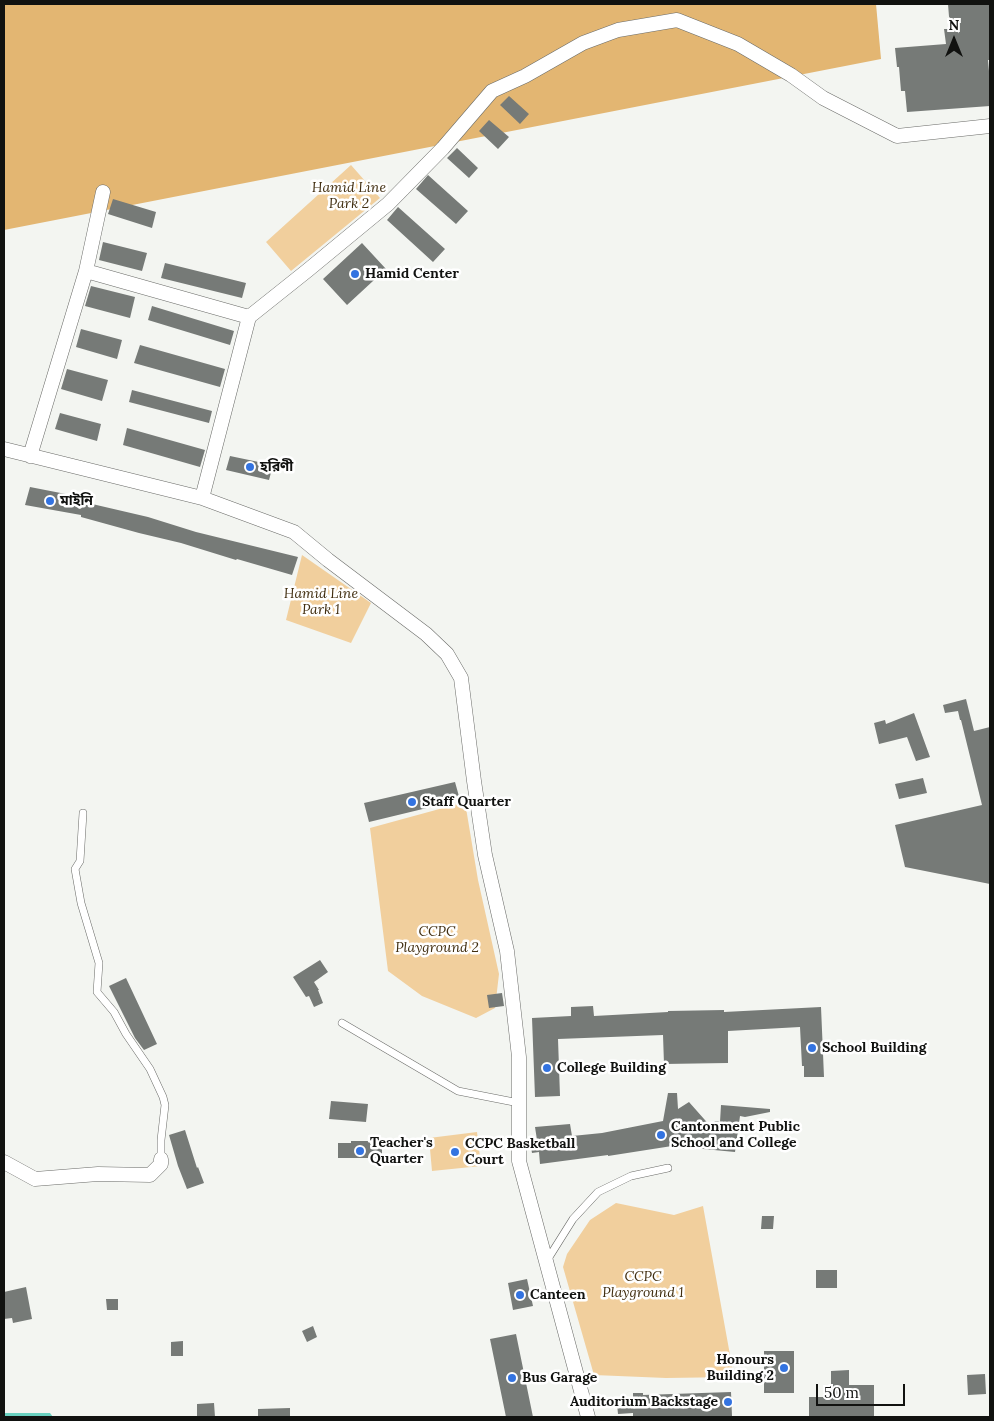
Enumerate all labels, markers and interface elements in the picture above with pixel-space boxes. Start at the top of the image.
north arrow [929,15,979,65]
text: N [949,16,959,34]
park label: Hamid Line Park 2 [312,180,386,212]
place label: Hamid Center [365,266,459,282]
marker: Hamid Center [349,268,361,280]
place label: হরিণী [260,459,293,475]
marker: হরিণী [244,461,256,473]
place label: মাইনি [60,493,93,509]
marker: মাইনি [44,495,56,507]
park label: Hamid Line Park 1 [284,586,358,618]
place label: Staff Quarter [422,794,511,810]
marker: Staff Quarter [406,796,418,808]
park label: CCPC Playground 2 [395,924,479,956]
place label: School Building [822,1040,927,1056]
marker: School Building [806,1042,818,1054]
place label: College Building [557,1060,666,1076]
marker: College Building [541,1062,553,1074]
place label: Cantonment Public School and College [671,1119,800,1152]
marker: Cantonment Public School and College [655,1129,667,1141]
place label: Teacher's Quarter [370,1135,433,1168]
place label: CCPC Basketball Court [465,1136,575,1168]
marker: Teacher's Quarter [354,1145,366,1157]
marker: CCPC Basketball Court [449,1146,461,1158]
park label: CCPC Playground 1 [602,1269,684,1302]
place label: Canteen [530,1287,586,1303]
marker: Canteen [514,1289,526,1301]
place label: Honours Building 2 [706,1352,774,1384]
marker: Honours Building 2 [778,1362,790,1374]
place label: Bus Garage [522,1370,597,1386]
marker: Bus Garage [506,1372,518,1384]
scale bar [819,1374,908,1406]
text: 50 m [824,1383,859,1402]
place label: Auditorium Backstage [570,1394,718,1410]
marker: Auditorium Backstage [722,1396,734,1408]

